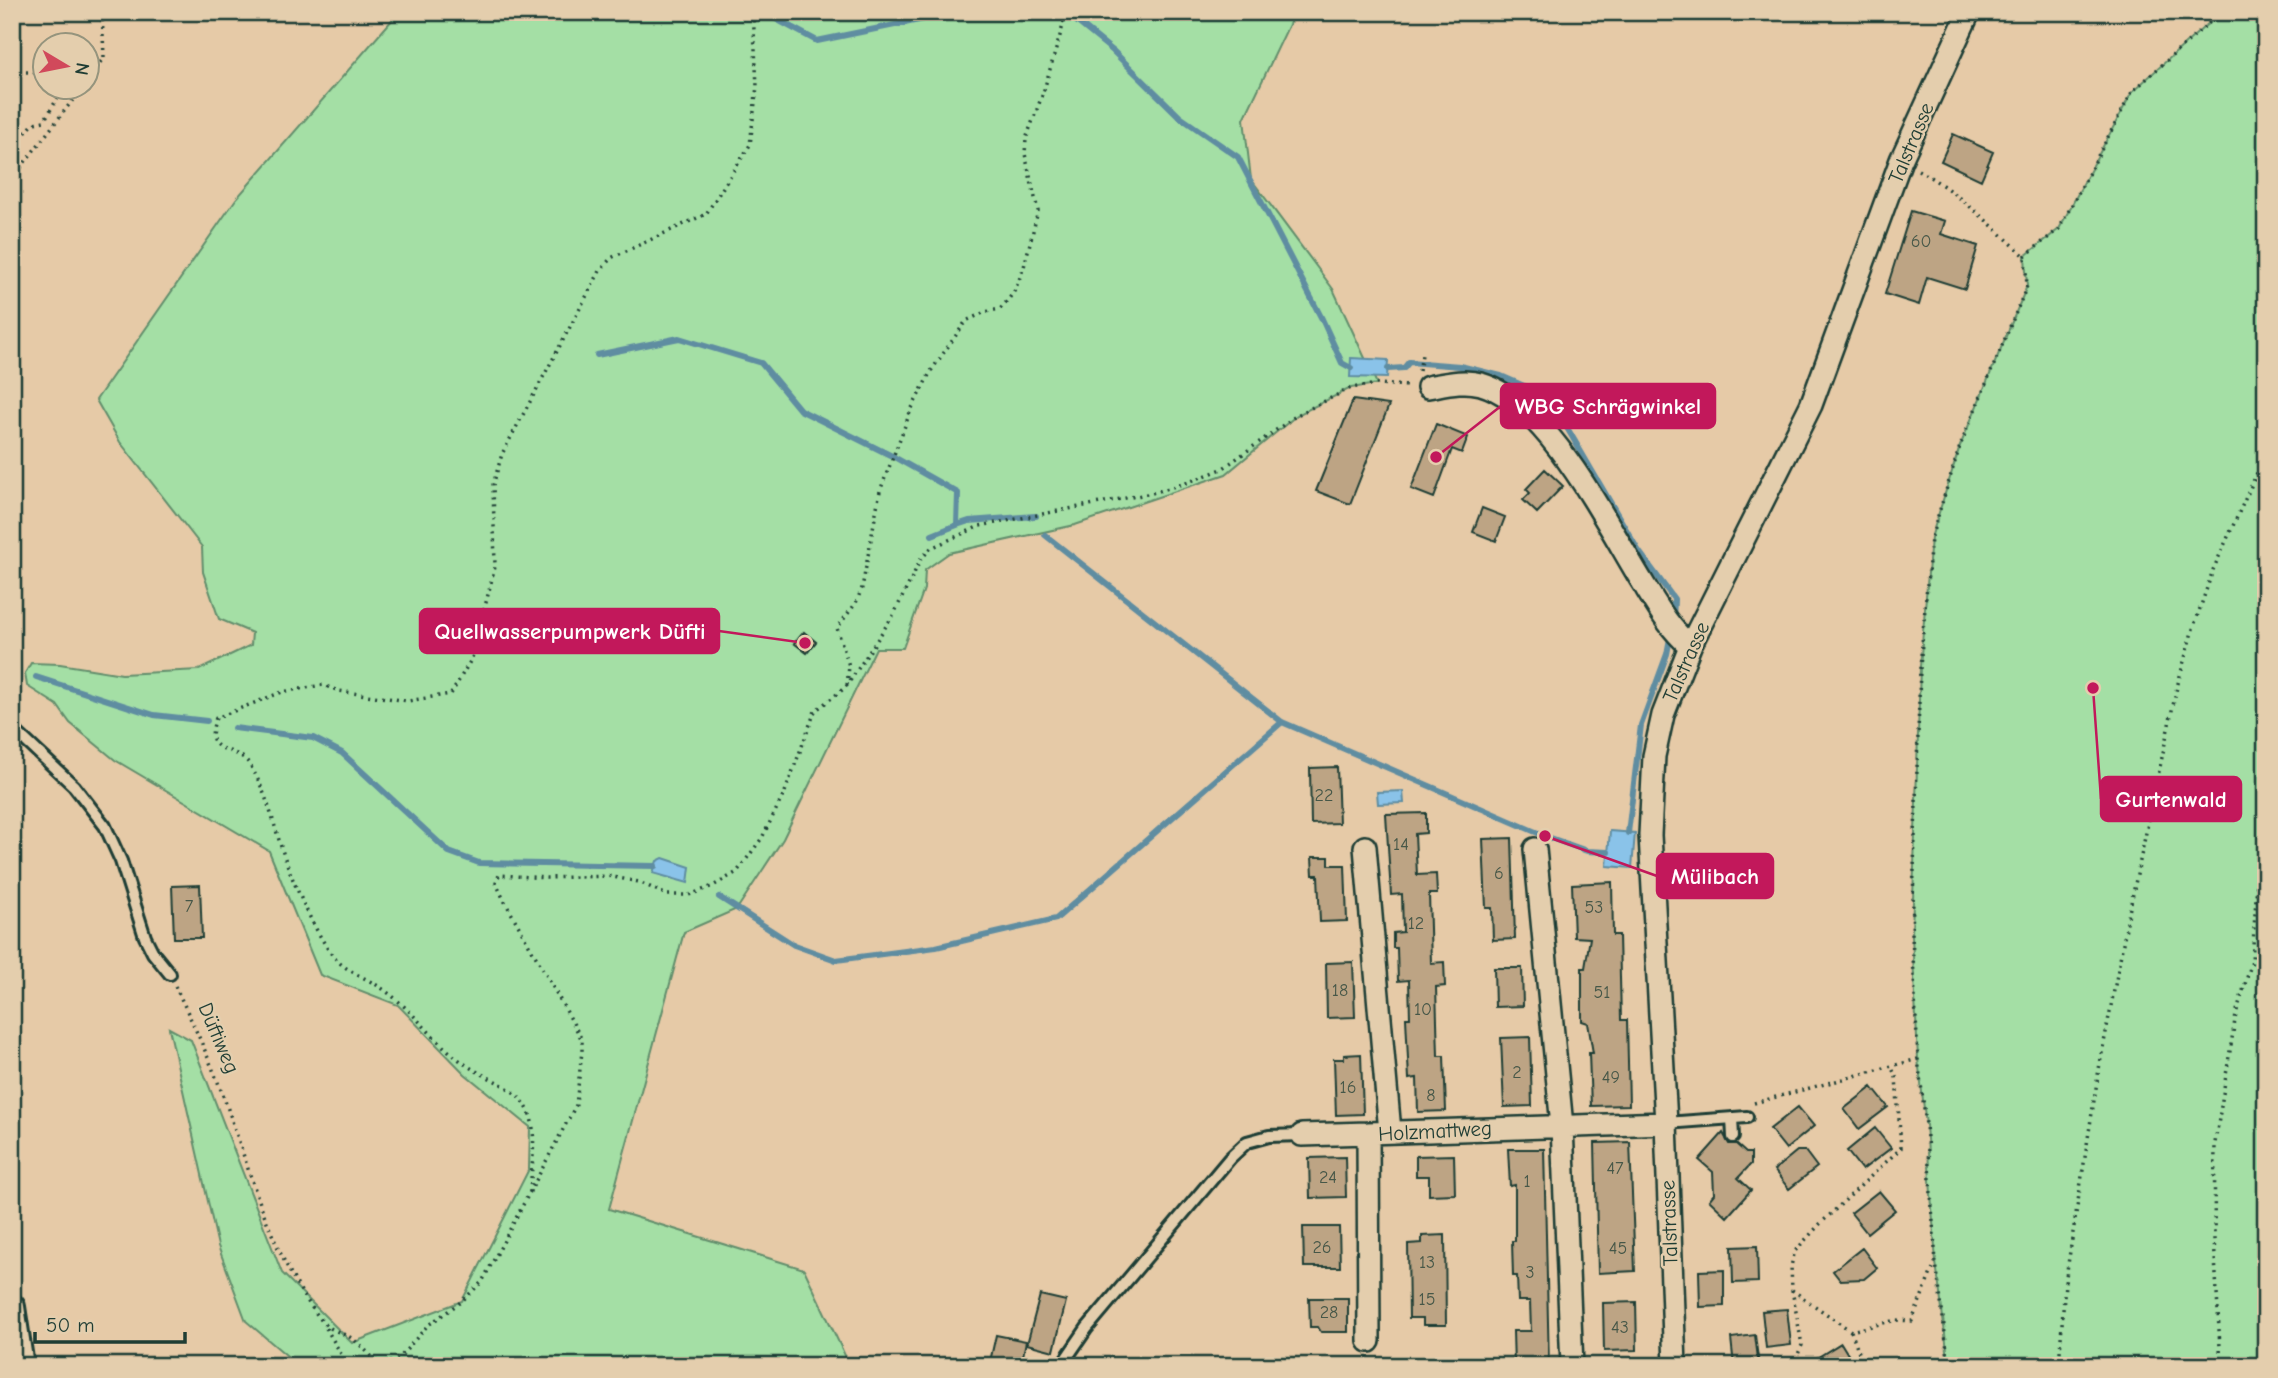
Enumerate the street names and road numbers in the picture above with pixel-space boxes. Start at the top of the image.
street label: Talstrasse [1883,99,1939,187]
street label: Talstrasse [1658,618,1714,706]
street label: Düftiweg [193,999,245,1077]
street label: Holzmattweg [1377,1116,1493,1146]
street label: Talstrasse [1656,1180,1682,1266]

